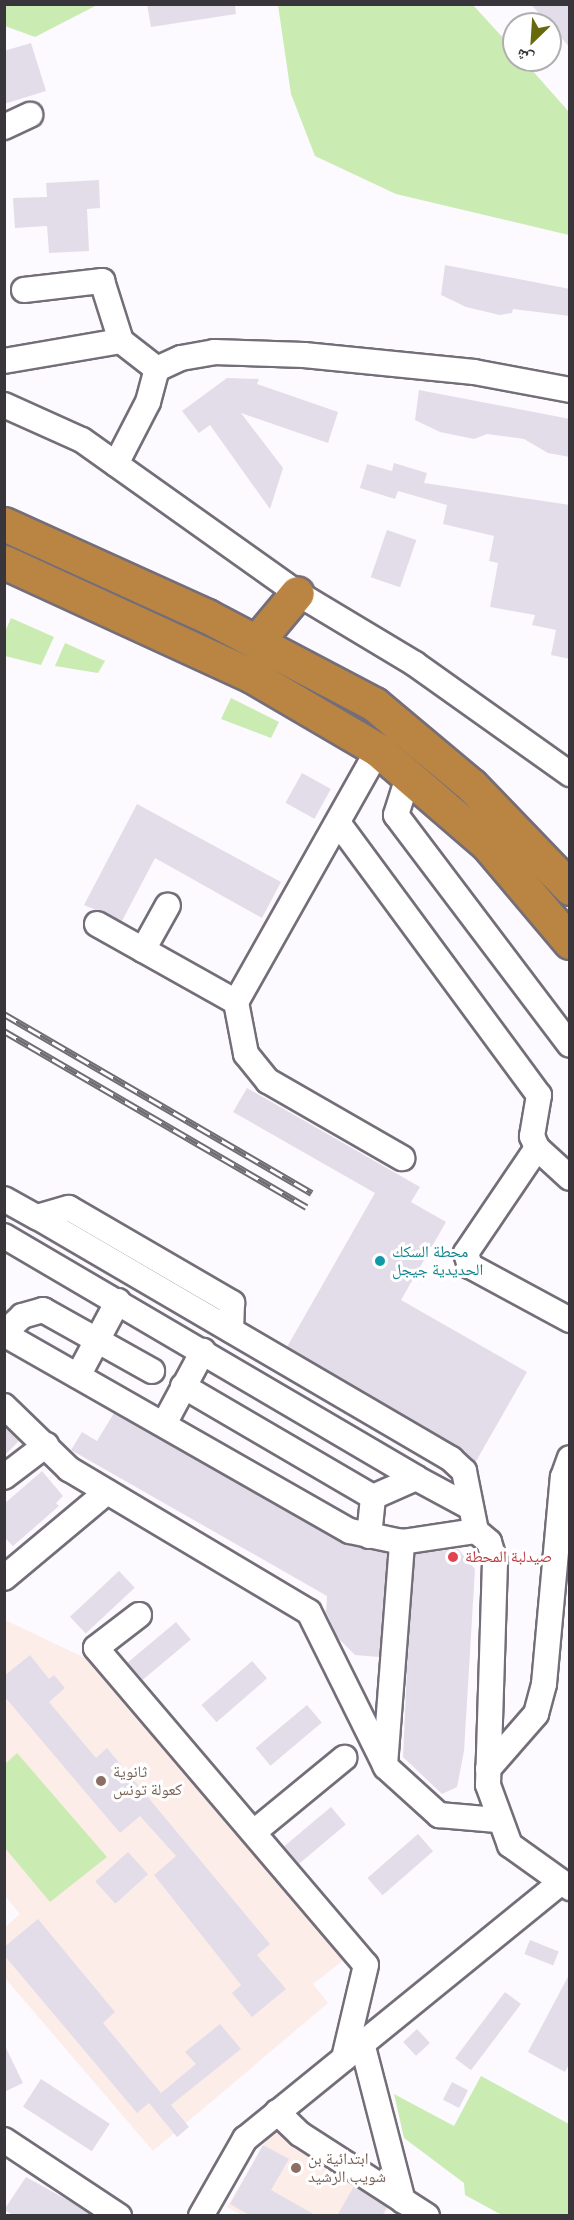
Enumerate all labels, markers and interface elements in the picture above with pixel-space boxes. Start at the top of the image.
north arrow [502,12,562,72]
text: ش [514,46,536,68]
place label: محطة السكك الحديدية جيجل [392,1242,483,1280]
marker: محطة السكك الحديدية جيجل [373,1254,387,1268]
place label: صيدلبة المحطة [465,1547,552,1567]
marker: صيدلبة المحطة [446,1550,460,1564]
place label: ثانوية كعولة تونس [113,1762,182,1800]
marker: ثانوية كعولة تونس [94,1774,108,1788]
place label: ابتدائية بن شويب الرشيد [308,2149,386,2187]
marker: ابتدائية بن شويب الرشيد [289,2161,303,2175]

